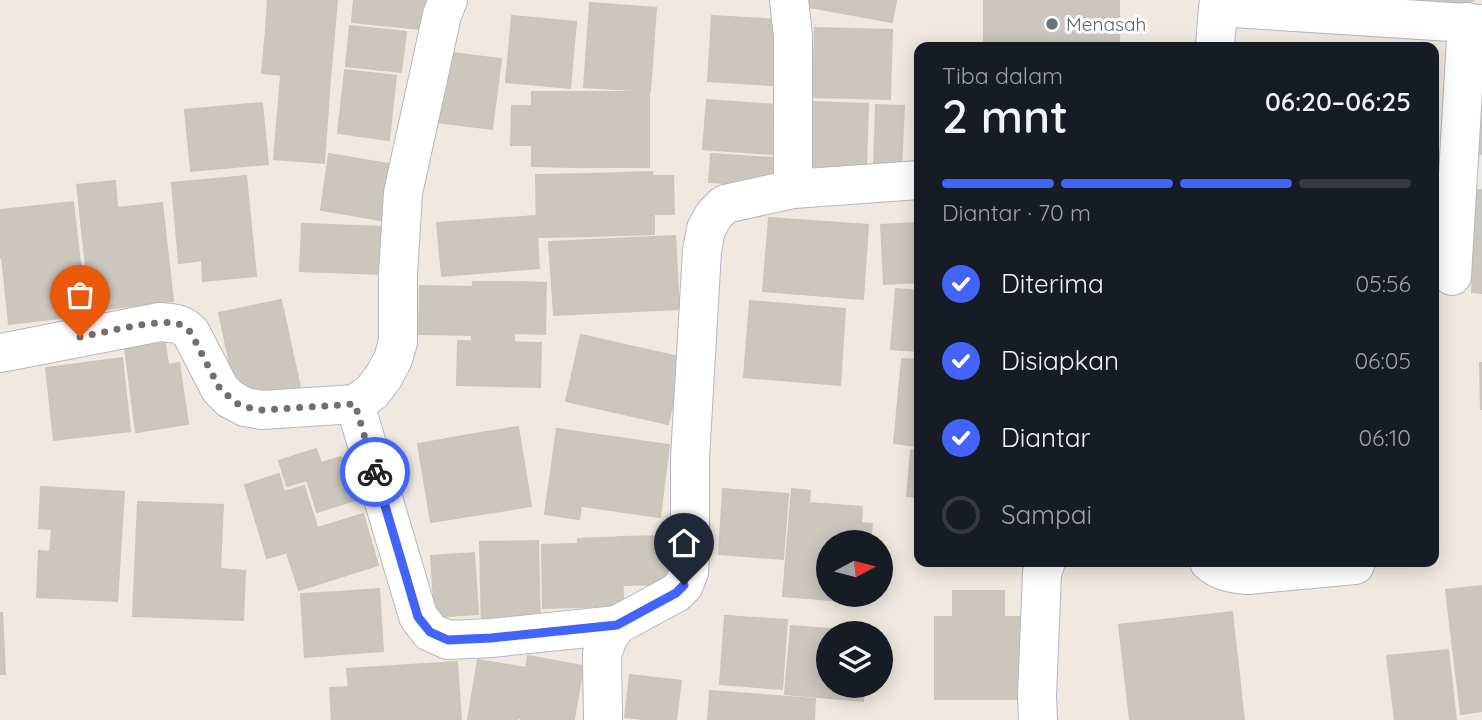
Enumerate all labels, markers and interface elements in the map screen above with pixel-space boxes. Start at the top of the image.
place label: Menasah [1066,12,1146,36]
marker: Menasah [1044,16,1060,32]
text: Tiba dalam [942,61,1063,90]
text: 06:20–06:25 [1265,85,1411,118]
text: 2 mnt [942,87,1068,145]
text: Diantar · 70 m [942,198,1091,227]
pin [50,265,110,337]
icon: check [942,265,980,303]
text: Diterima [1001,267,1104,300]
text: 05:56 [1356,269,1411,298]
icon: bag [61,276,99,314]
icon: check [942,342,980,380]
text: Disiapkan [1001,344,1119,377]
text: 06:05 [1354,346,1411,375]
icon: check [942,419,980,457]
text: Diantar [1001,421,1091,454]
text: 06:10 [1358,423,1411,452]
courier [340,437,410,507]
icon: bike [356,453,394,491]
text: Sampai [1001,498,1092,531]
pin [654,513,714,585]
icon: home [665,524,703,562]
north arrow [816,530,892,607]
map controls [816,530,893,698]
button: layers [816,621,893,698]

